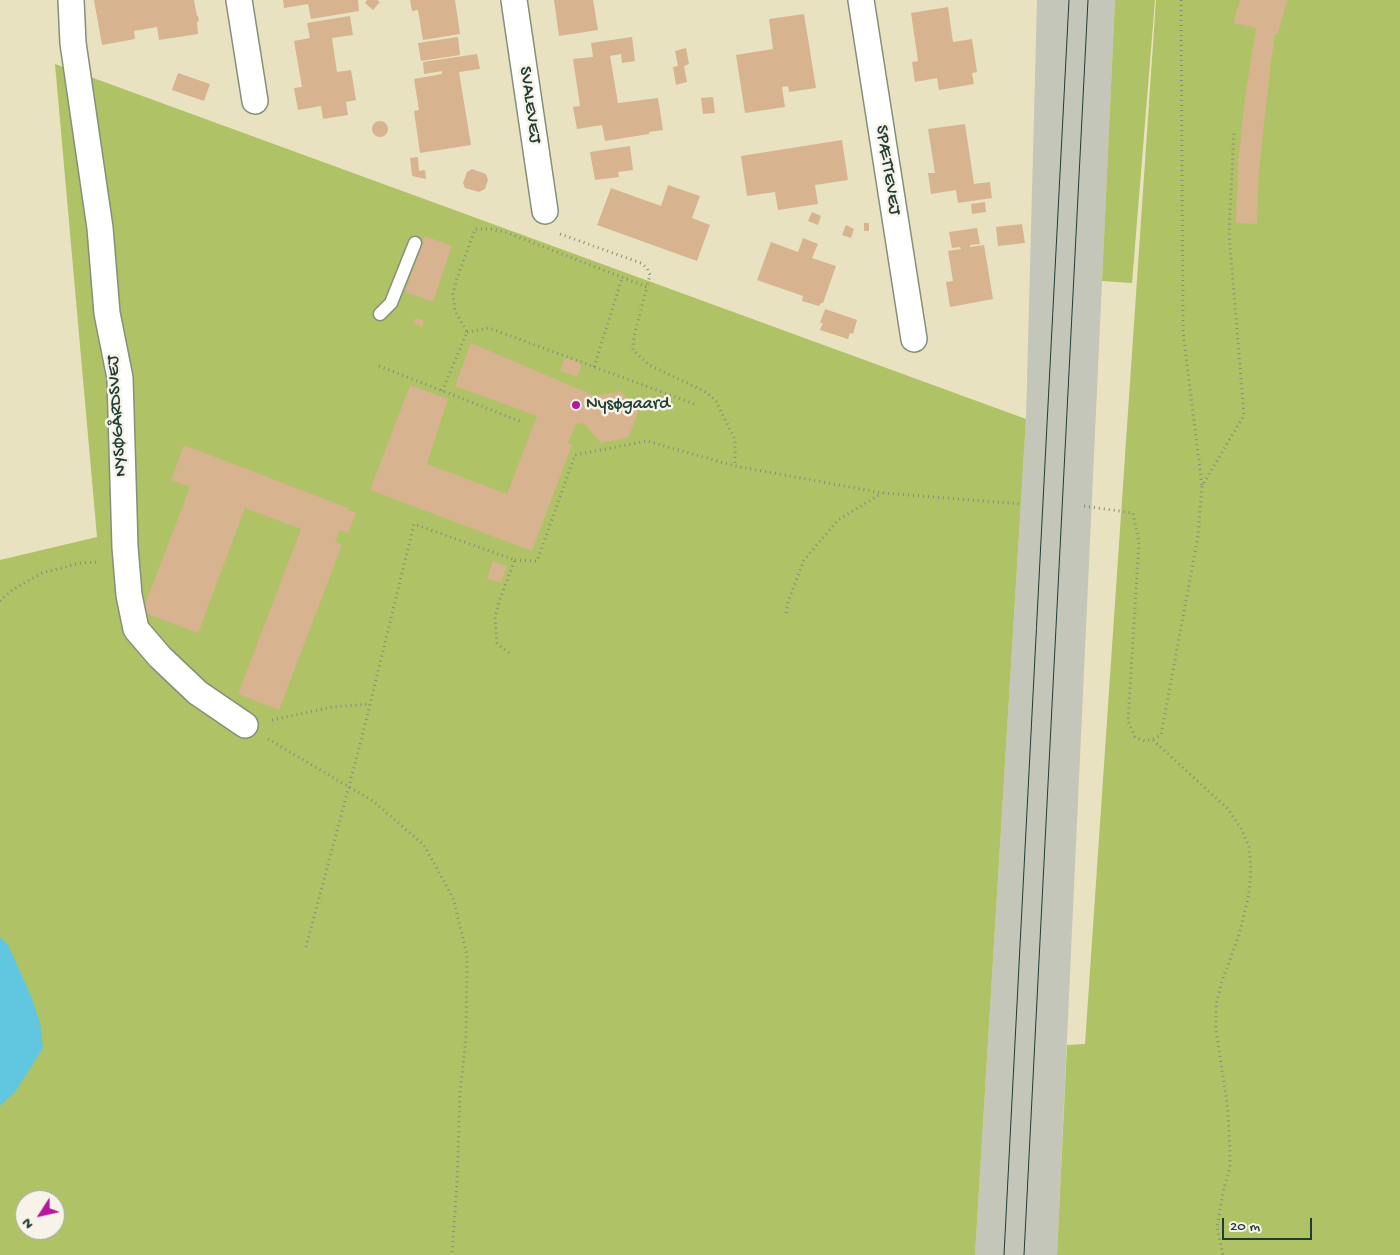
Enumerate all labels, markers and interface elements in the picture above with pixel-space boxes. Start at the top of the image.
street label: SVALEVEJ [513,65,545,145]
street label: SPÆTTEVEJ [869,124,905,216]
street label: NYSØGÅRDSVEJ [103,355,133,477]
place label: Nysøgaard [586,394,670,416]
marker: Nysøgaard [570,399,582,411]
north arrow [15,1190,65,1240]
scale bar [1225,1208,1315,1240]
text: N [19,1215,38,1232]
text: 20 m [1230,1218,1260,1236]

